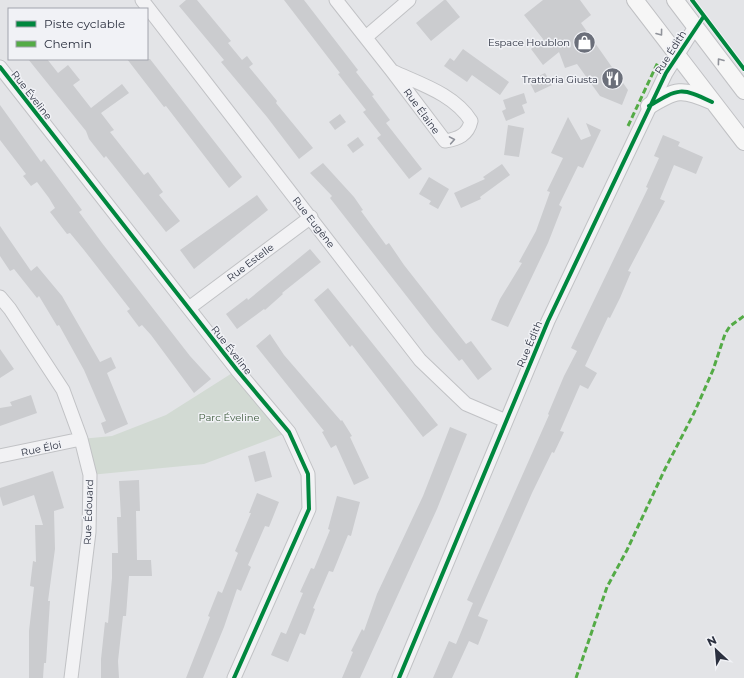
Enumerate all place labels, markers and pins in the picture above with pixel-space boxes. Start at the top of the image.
shop icon: Espace Houblon [572,29,598,55]
place label: Espace Houblon [488,36,570,49]
restaurant icon: Trattoria Giusta [600,66,626,92]
place label: Trattoria Giusta [522,73,598,86]

